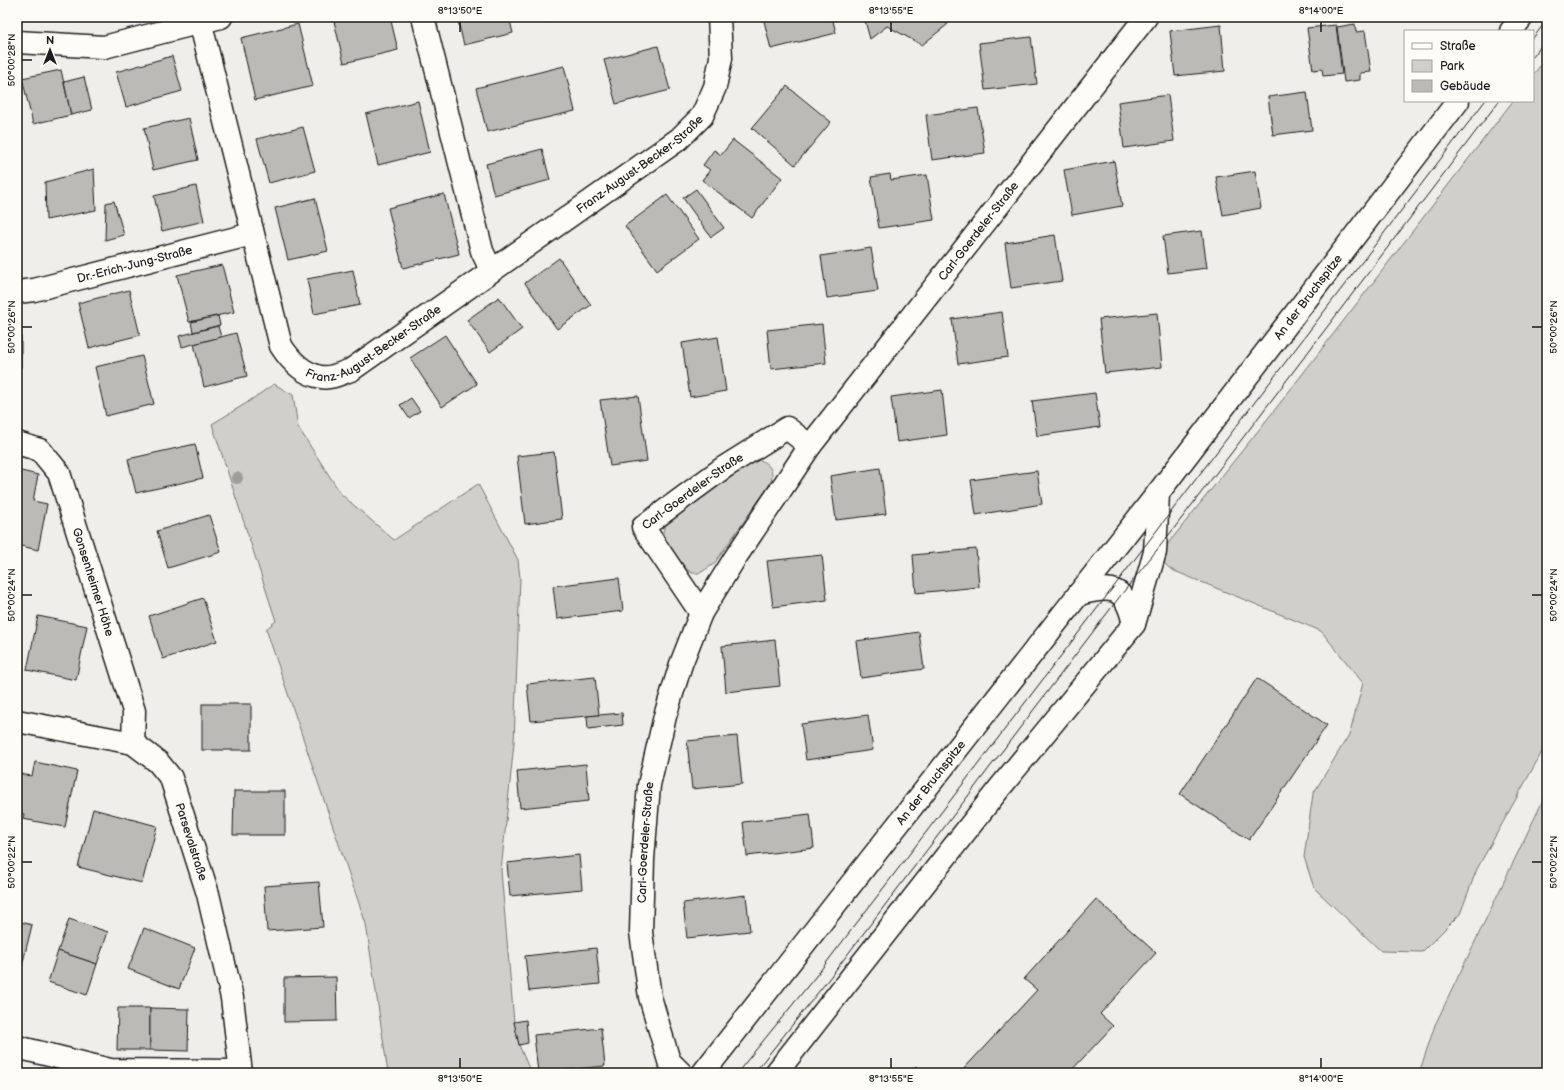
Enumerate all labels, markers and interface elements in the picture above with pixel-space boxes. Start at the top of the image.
text: 8°13'50"E [438,5,483,17]
text: 8°13'55"E [869,5,914,17]
text: 8°14'00"E [1299,5,1344,17]
north arrow [30,30,70,70]
legend [1404,30,1534,102]
text: 50°00'28"N [6,33,18,87]
text: N [46,34,54,47]
text: Straße [1440,39,1476,54]
text: Park [1440,59,1464,74]
text: Gebäude [1440,79,1490,94]
street label: Franz-August-Becker-Straße [574,112,707,217]
street label: Carl-Goerdeler-Straße [935,179,1022,284]
street label: Dr.-Erich-Jung-Straße [76,243,194,287]
street label: An der Bruchspitze [1271,252,1346,343]
text: 50°00'26"N [6,300,18,354]
text: 50°00'26"N [1548,300,1560,354]
street label: Franz-August-Becker-Straße [303,302,444,386]
street label: Carl-Goerdeler-Straße [639,450,746,533]
street label: Gonsenheimer Höhe [69,526,117,638]
text: 50°00'24"N [6,568,18,622]
text: 50°00'24"N [1548,568,1560,622]
street label: An der Bruchspitze [893,738,969,828]
street label: Carl-Goerdeler-Straße [635,781,657,903]
street label: Parsevalstraße [171,801,210,883]
text: 50°00'22"N [6,835,18,889]
text: 50°00'22"N [1548,835,1560,889]
text: 8°13'50"E [438,1073,483,1085]
text: 8°13'55"E [869,1073,914,1085]
text: 8°14'00"E [1299,1073,1344,1085]

